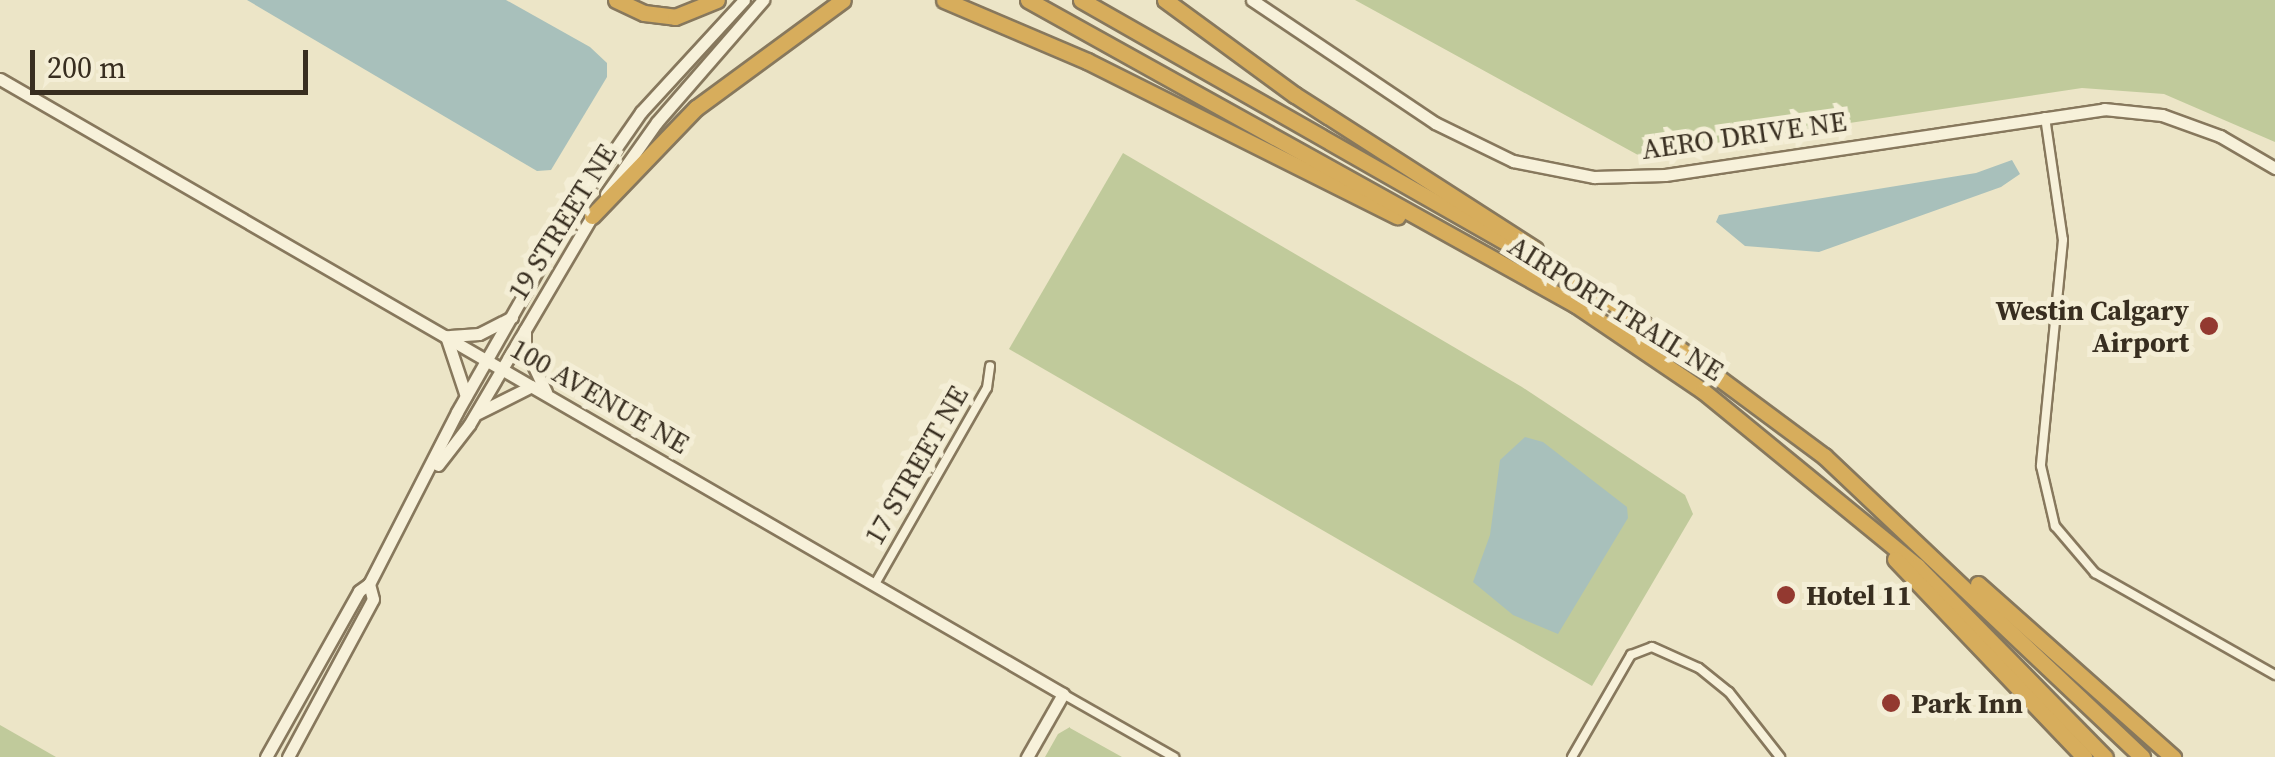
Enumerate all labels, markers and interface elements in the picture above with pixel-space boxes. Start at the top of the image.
scale bar [35,30,312,92]
text: 200 m [47,47,126,88]
street label: AERO DRIVE NE [1640,104,1848,166]
street label: 19 STREET NE [501,138,623,306]
street label: AIRPORT TRAIL NE [1502,228,1730,388]
place label: Westin Calgary Airport [1995,293,2189,359]
marker: Westin Calgary Airport [2198,315,2220,337]
street label: 100 AVENUE NE [505,331,695,461]
street label: 17 STREET NE [857,379,975,551]
place label: Hotel 11 [1806,578,1912,612]
marker: Hotel 11 [1775,584,1797,606]
place label: Park Inn [1911,686,2023,720]
marker: Park Inn [1880,692,1902,714]

